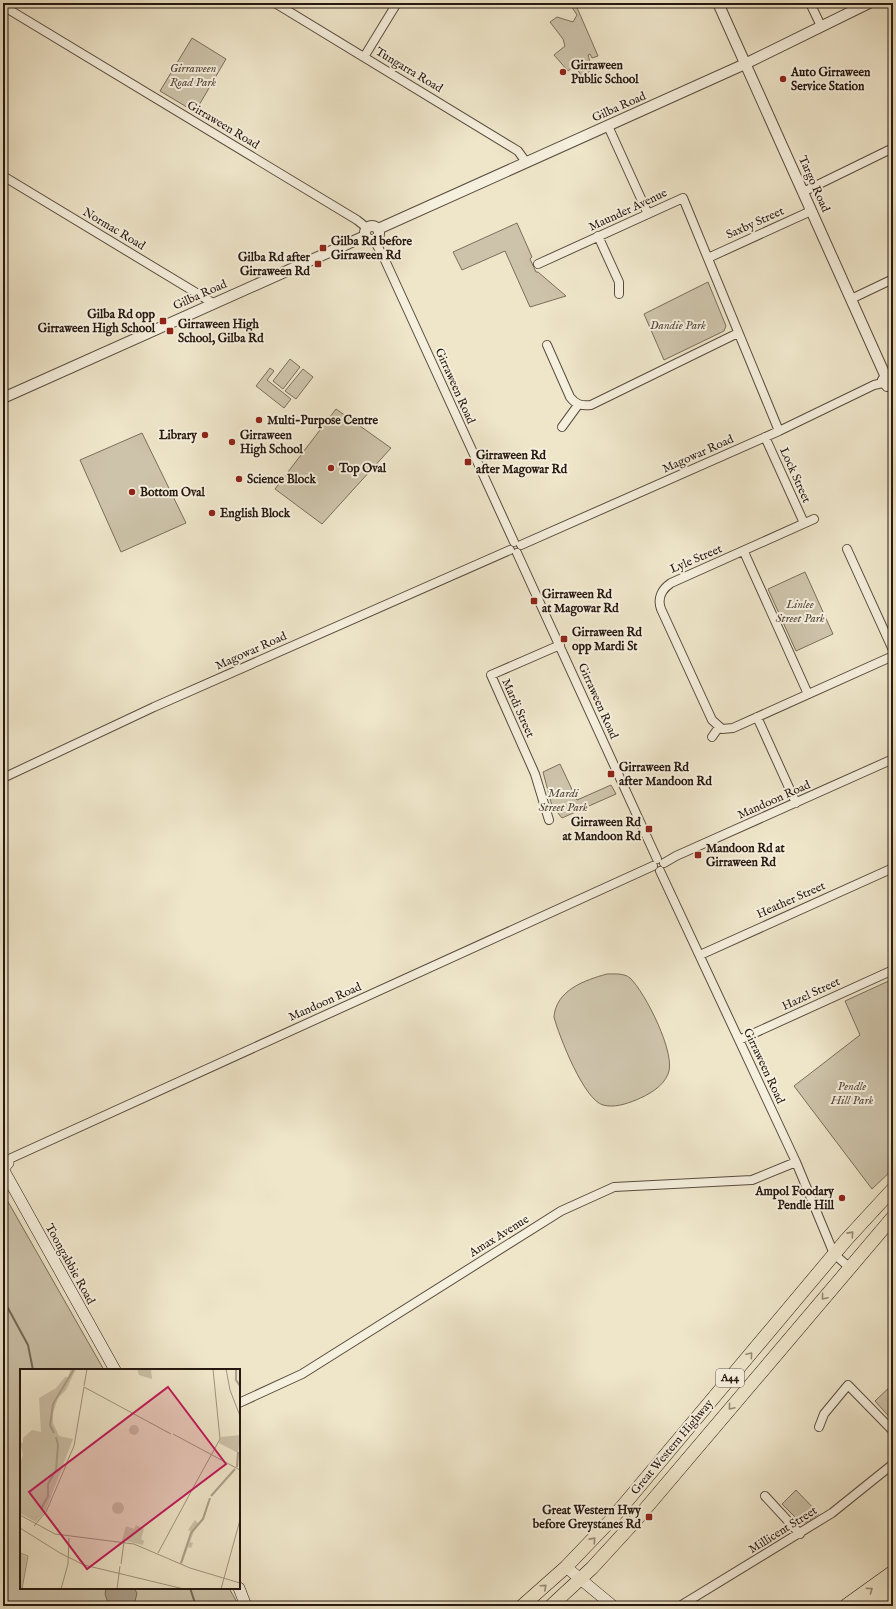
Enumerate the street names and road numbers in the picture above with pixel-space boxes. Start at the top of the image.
street label: Tungarra Road [373,44,446,96]
street label: Gilba Road [590,88,649,126]
street label: Girraween Road [184,98,262,153]
street label: Targo Road [795,153,833,215]
street label: Maunder Avenue [586,185,670,235]
street label: Normac Road [80,204,148,254]
street label: Saxby Street [724,204,786,242]
street label: Gilba Road [171,276,230,314]
street label: Girraween Road [432,346,479,427]
street label: Magowar Road [660,431,737,476]
street label: Lock Street [776,445,814,505]
street label: Lyle Street [668,541,724,577]
street label: Magowar Road [213,628,290,673]
street label: Girraween Road [575,661,622,742]
street label: Mardi Street [498,676,538,740]
street label: Mandoon Road [735,777,813,823]
street label: Heather Street [754,878,828,922]
street label: Hazel Street [780,974,842,1014]
street label: Mandoon Road [286,979,364,1025]
street label: Girraween Road [740,1026,788,1107]
street label: Amax Avenue [465,1211,532,1261]
street label: Toongabbie Road [42,1221,99,1307]
road number: A44 [716,1369,744,1387]
street label: Great Western Highway [628,1396,716,1498]
street label: Millicent Street [746,1503,820,1557]

